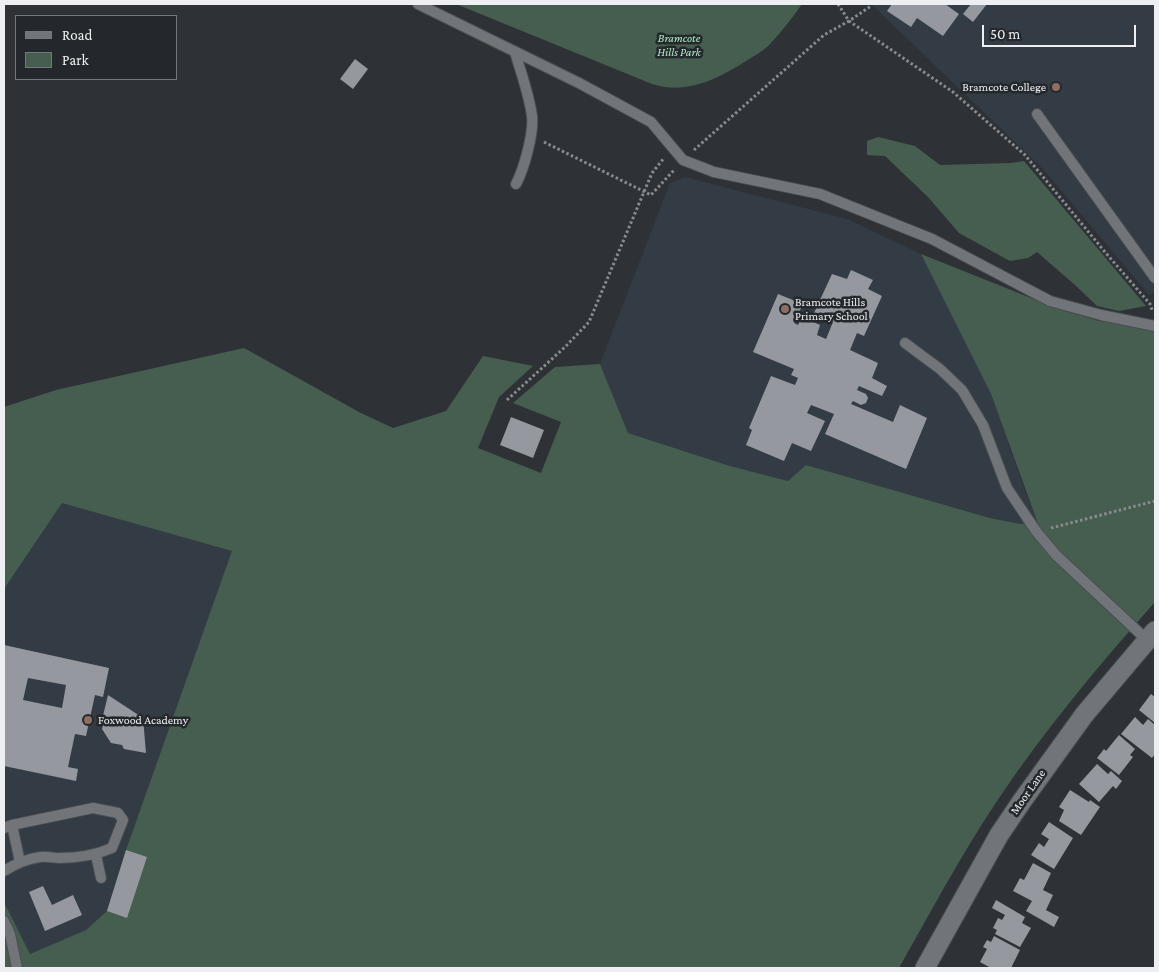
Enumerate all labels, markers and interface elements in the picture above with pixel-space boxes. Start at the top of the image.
legend [15,15,178,80]
scale bar [984,15,1138,47]
text: 50 m [990,26,1020,42]
text: Road [62,27,92,43]
park label: Bramcote Hills Park [657,31,701,59]
text: Park [62,52,89,68]
place label: Bramcote College [962,80,1046,94]
marker: Bramcote College [1050,81,1062,93]
place label: Bramcote Hills Primary School [795,295,868,323]
marker: Bramcote Hills Primary School [779,303,791,315]
place label: Foxwood Academy [98,713,188,727]
marker: Foxwood Academy [82,714,94,726]
street label: Moor Lane [1007,767,1049,817]

